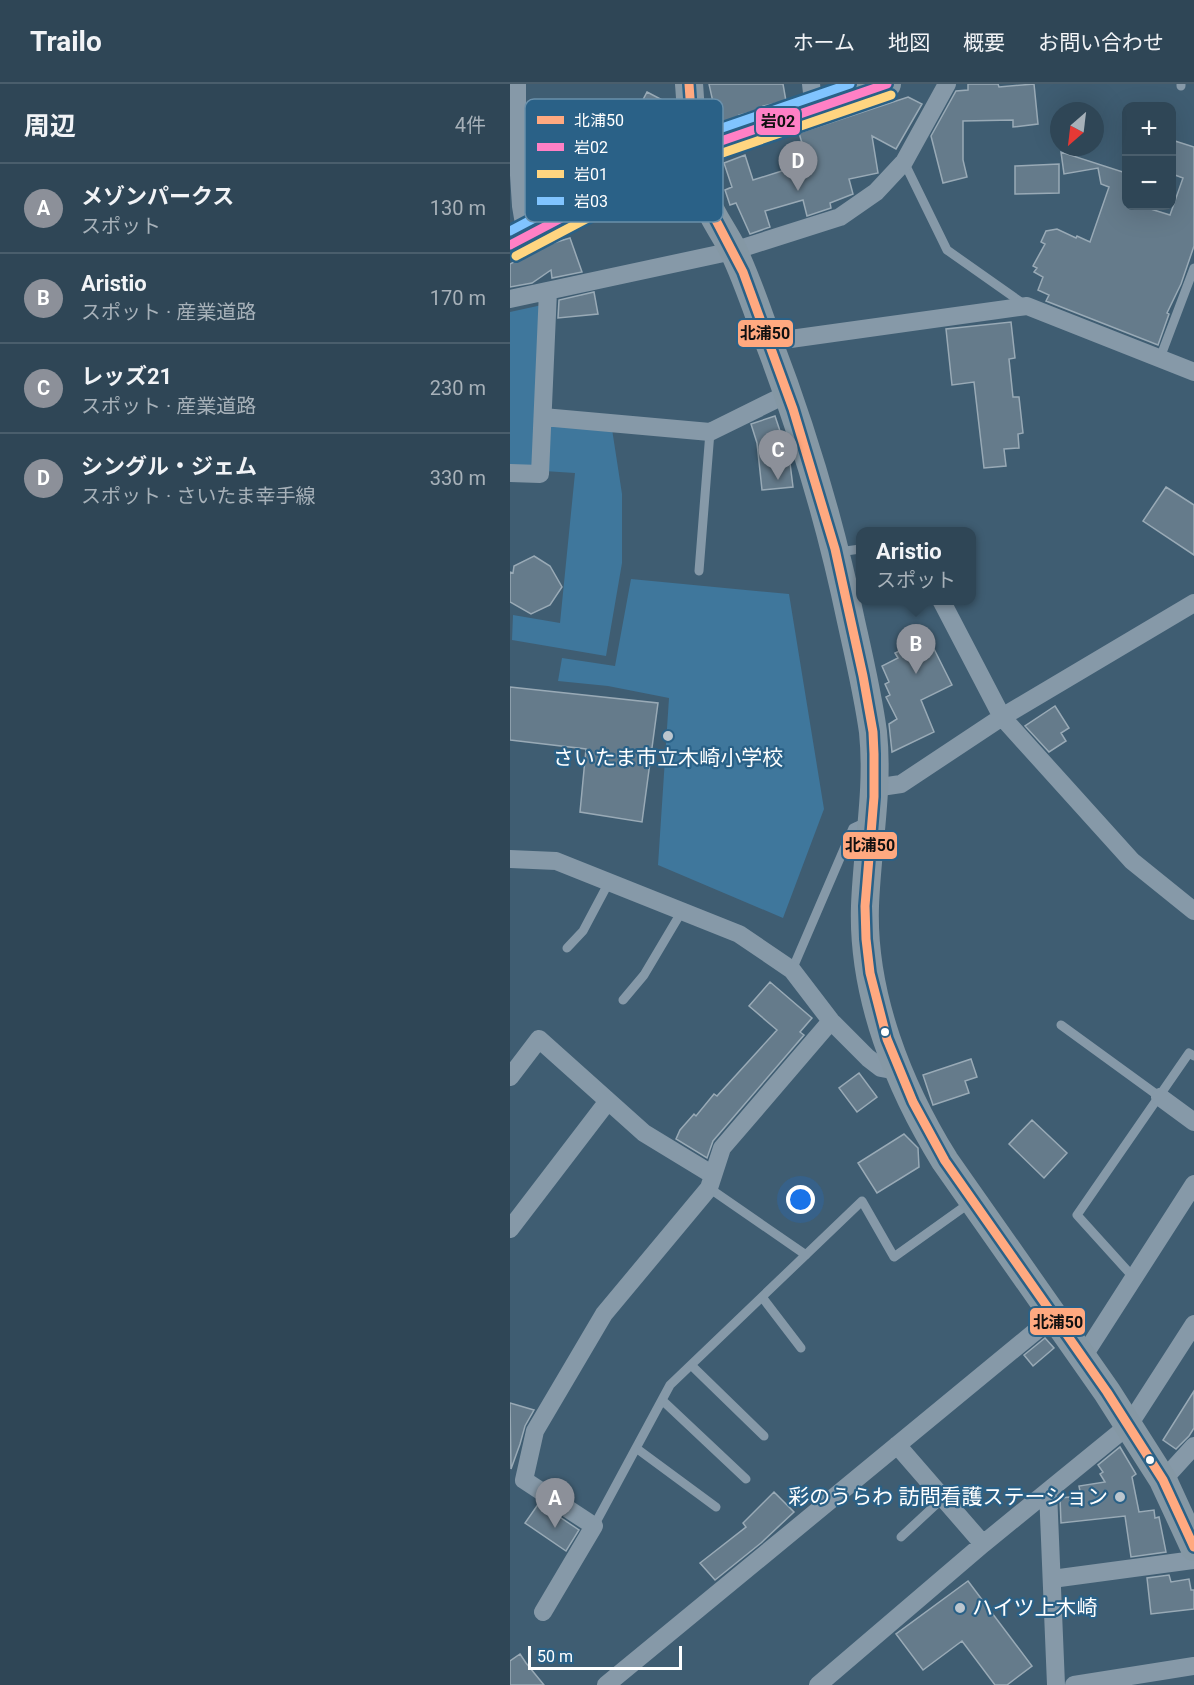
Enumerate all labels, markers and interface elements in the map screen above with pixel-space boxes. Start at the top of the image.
text: Trailo [30,25,102,58]
text: ホーム [793,31,855,55]
text: 地図 [888,31,930,55]
text: 概要 [963,31,1005,55]
text: お問い合わせ [1038,31,1164,55]
legend [525,99,723,222]
north arrow [1050,102,1104,156]
map controls [1122,102,1176,210]
button: + [1122,102,1176,156]
line badge: 岩02 [755,107,801,136]
text: 周辺 [24,111,76,141]
text: 北浦50 [574,111,624,130]
text: 岩02 [761,112,795,131]
text: 4件 [455,113,486,137]
text: 岩02 [574,138,608,157]
pin: D [778,141,818,191]
button: − [1122,156,1176,210]
text: 岩01 [574,165,608,184]
text: メゾンパークス [81,184,234,209]
text: 岩03 [574,192,608,211]
text: A [37,196,50,220]
text: 130 m [430,196,486,220]
text: スポット [81,214,161,238]
text: Aristio [81,271,147,296]
text: B [37,286,50,310]
text: 170 m [430,286,486,310]
text: スポット · 産業道路 [81,300,256,324]
line badge: 北浦50 [737,319,794,348]
text: 北浦50 [740,324,790,343]
text: レッズ21 [81,364,172,389]
text: C [37,376,50,400]
text: 230 m [430,376,486,400]
text: スポット · 産業道路 [81,394,256,418]
pin: C [758,430,798,480]
text: シングル・ジェム [81,454,257,479]
text: D [37,466,50,490]
text: 330 m [430,466,486,490]
text: スポット · さいたま幸手線 [81,484,316,508]
popup [856,527,976,605]
text: Aristio [876,539,942,564]
text: スポット [876,568,956,592]
pin: B [896,624,936,674]
marker: さいたま市立木崎小学校 [661,729,675,743]
place label: さいたま市立木崎小学校 [553,746,783,770]
line badge: 北浦50 [842,831,898,860]
text: 北浦50 [845,836,895,855]
unlabelled marker [879,1026,891,1038]
your location [786,1185,815,1214]
line badge: 北浦50 [1029,1307,1086,1336]
text: 北浦50 [1033,1313,1083,1332]
unlabelled marker [1144,1454,1156,1466]
pin: A [536,1478,574,1528]
place label: 彩のうらわ 訪問看護ステーション [788,1485,1108,1509]
marker: 彩のうらわ 訪問看護ステーション [1113,1490,1127,1504]
place label: ハイツ上木崎 [972,1596,1098,1620]
marker: ハイツ上木崎 [953,1601,967,1615]
scale bar [528,1643,682,1670]
text: 50 m [537,1647,573,1666]

